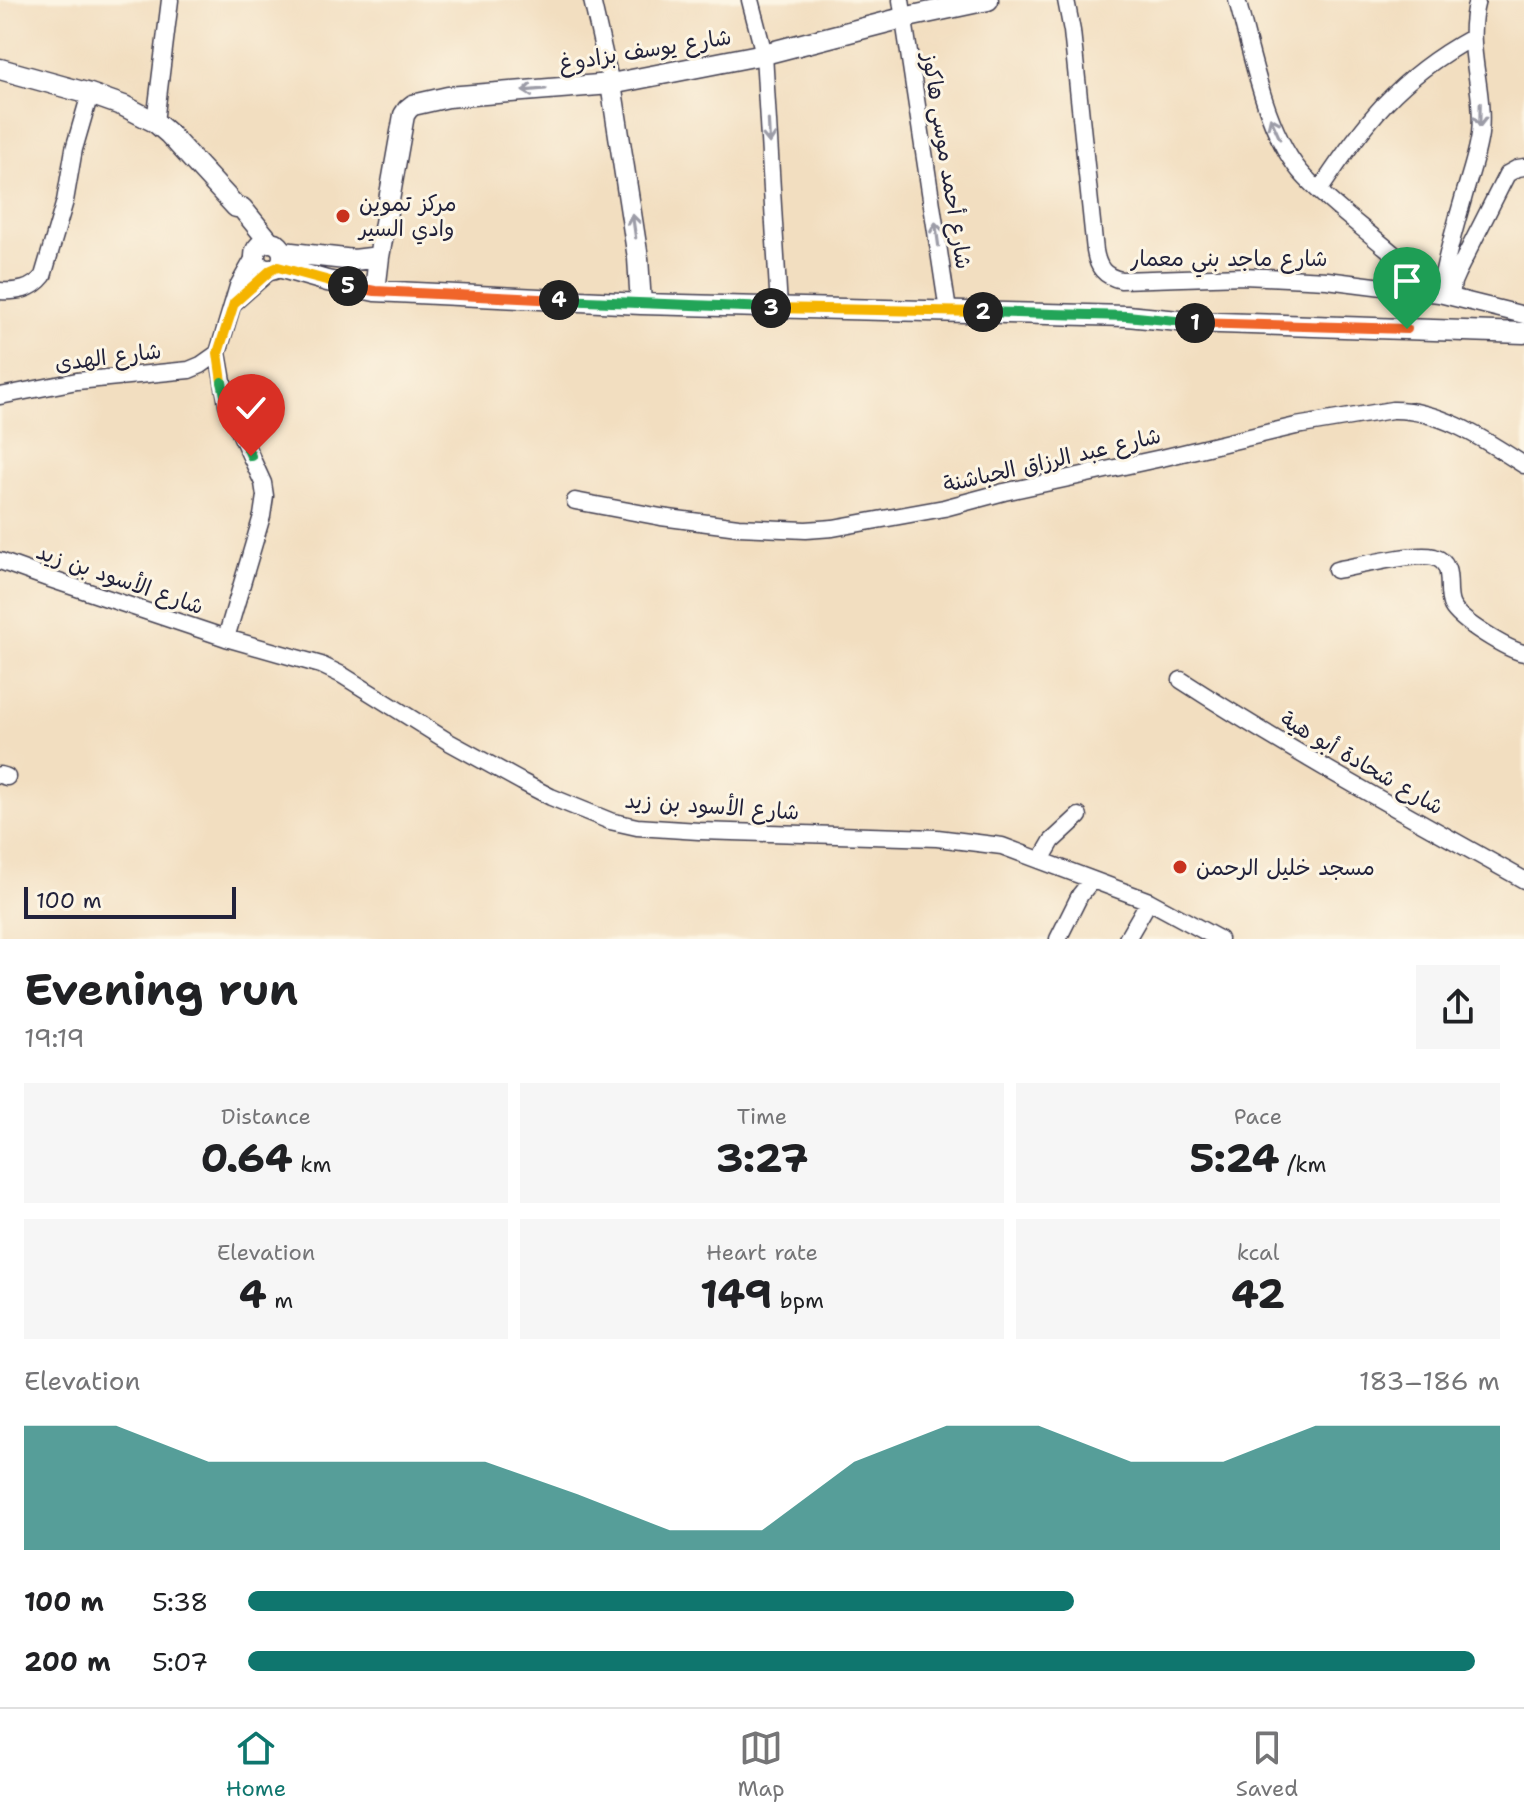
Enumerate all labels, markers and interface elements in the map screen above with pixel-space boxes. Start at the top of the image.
street label: شارع يوسف بزادوغ [557,22,734,79]
street label: شارع أحمد موسى هاكوز [914,49,978,271]
one-way arrow [521,83,547,98]
one-way arrow [1472,101,1488,128]
one-way arrow [1266,116,1281,141]
one-way arrow [762,118,777,145]
place label: مركز تموين وادي السير [357,189,457,245]
marker: مركز تموين وادي السير [334,207,352,225]
one-way arrow [626,214,641,240]
one-way arrow [928,222,943,247]
street label: شارع ماجد بني معمار [1129,244,1328,278]
pin [1373,247,1441,329]
icon: arrive [1385,259,1429,303]
pin: 5 [328,266,368,306]
text: 5 [341,271,355,300]
pin: 4 [539,280,579,320]
text: 4 [551,285,567,314]
pin: 3 [751,288,791,328]
pin: 2 [963,292,1003,332]
text: 3 [763,293,779,322]
text: 2 [975,297,991,326]
pin: 1 [1175,303,1215,343]
text: 1 [1190,308,1200,337]
street label: شارع الهدى [53,336,163,379]
pin [217,374,285,456]
icon: check [229,386,273,430]
street label: شارع عبد الرزاق الحباشنة [940,421,1164,500]
street label: شارع الأسود بن زيد [32,536,208,622]
street label: شارع شحادة أبو هية [1275,705,1449,822]
street label: شارع الأسود بن زيد [624,784,800,828]
place label: مسجد خليل الرحمن [1196,853,1375,882]
marker: مسجد خليل الرحمن [1171,858,1189,876]
scale bar [24,883,236,919]
text: 100 m [36,886,102,915]
text: Evening run [24,960,298,1019]
button: share [1416,965,1500,1049]
text: 19:19 [24,1020,85,1055]
text: Distance [221,1102,311,1131]
text: Time [737,1102,787,1131]
text: Pace [1234,1102,1282,1131]
text: 0.64 [201,1131,293,1185]
text: 3:27 [716,1131,808,1185]
text: 5:24 [1190,1131,1280,1185]
text: km [293,1150,331,1179]
text: /km [1280,1150,1326,1179]
text: Elevation [217,1238,315,1267]
text: Heart rate [706,1238,818,1267]
text: kcal [1237,1238,1279,1267]
text: 4 [239,1267,267,1321]
text: 149 [700,1267,772,1321]
text: 42 [1231,1267,1285,1321]
text: m [267,1286,293,1315]
text: bpm [772,1286,824,1315]
text: Elevation [24,1363,140,1398]
text: 183–186 m [1359,1363,1500,1398]
text: 100 m [24,1584,104,1619]
text: 5:38 [152,1584,208,1619]
text: 200 m [24,1644,111,1679]
text: 5:07 [152,1644,208,1679]
tab: Home [226,1726,286,1803]
tab: Map [737,1726,785,1803]
tab: Saved [1236,1726,1298,1803]

